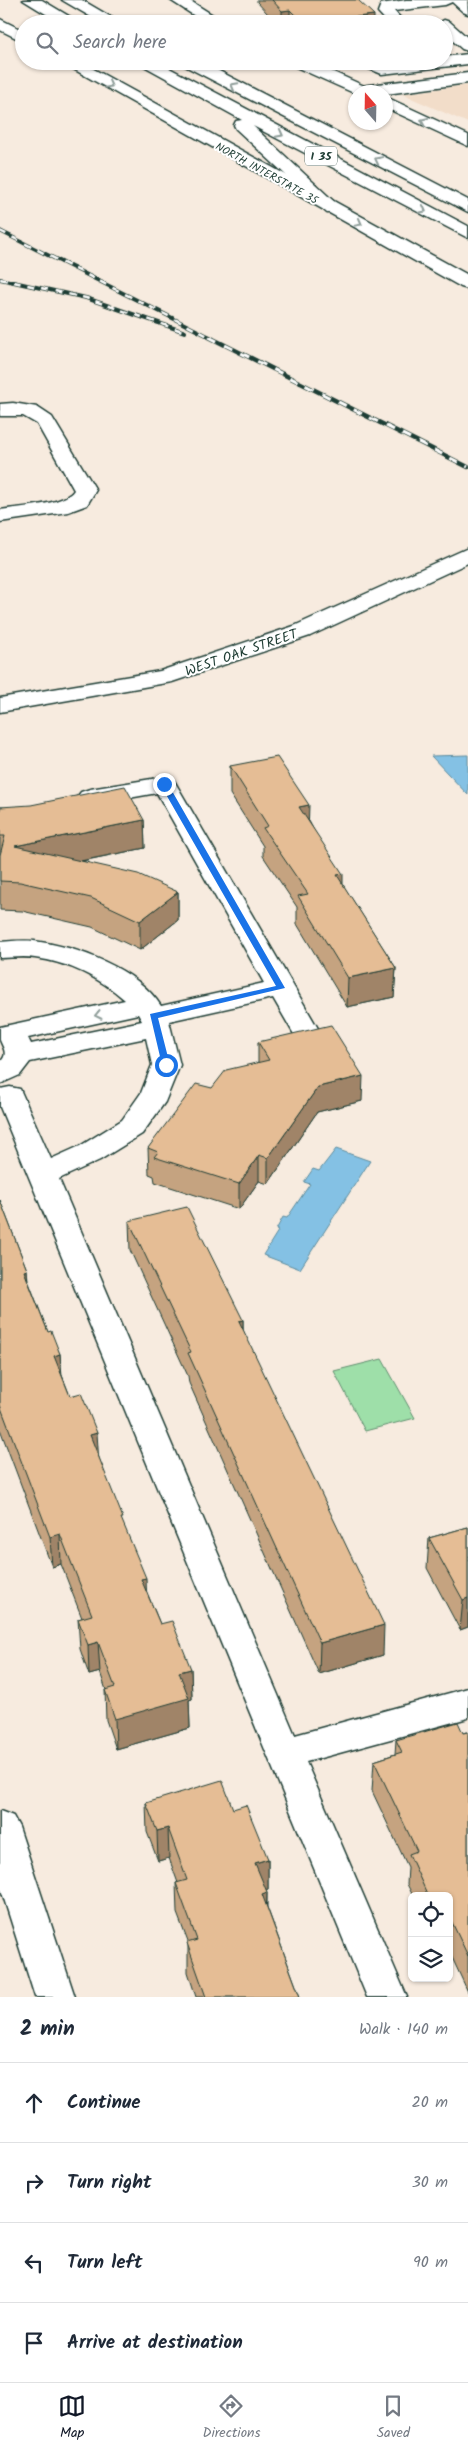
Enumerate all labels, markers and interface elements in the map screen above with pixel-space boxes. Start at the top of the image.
search box [15,15,453,70]
text: Search here [73,28,167,58]
icon: search [33,29,61,57]
one-way arrow [104,79,113,89]
one-way arrow [230,82,239,92]
north arrow [348,85,393,130]
one-way arrow [420,116,429,127]
one-way arrow [274,128,283,138]
street label: NORTH INTERSTATE 35 [212,138,322,210]
road number: I 35 [305,146,337,166]
one-way arrow [374,156,383,166]
one-way arrow [418,204,427,214]
one-way arrow [353,217,362,227]
street label: WEST OAK STREET [182,623,302,682]
route end [153,773,176,796]
one-way arrow [94,1009,103,1019]
route start [155,1054,178,1077]
map controls [408,1892,453,1982]
button: locate [408,1892,453,1937]
button: layers [408,1937,453,1982]
text: 2 min [20,2013,75,2046]
text: Walk · 140 m [359,2017,448,2042]
text: Continue [67,2088,140,2118]
icon: ahead [20,2089,48,2117]
text: 20 m [412,2090,448,2115]
text: Turn right [67,2168,152,2198]
icon: right [20,2169,48,2197]
text: 30 m [412,2170,448,2195]
text: Turn left [67,2248,142,2278]
icon: left [20,2249,48,2277]
text: 90 m [413,2250,448,2275]
text: Arrive at destination [67,2328,243,2358]
icon: arrive [20,2329,48,2357]
tab: Map [58,2392,86,2444]
tab: Directions [202,2392,260,2444]
tab: Saved [377,2392,410,2444]

